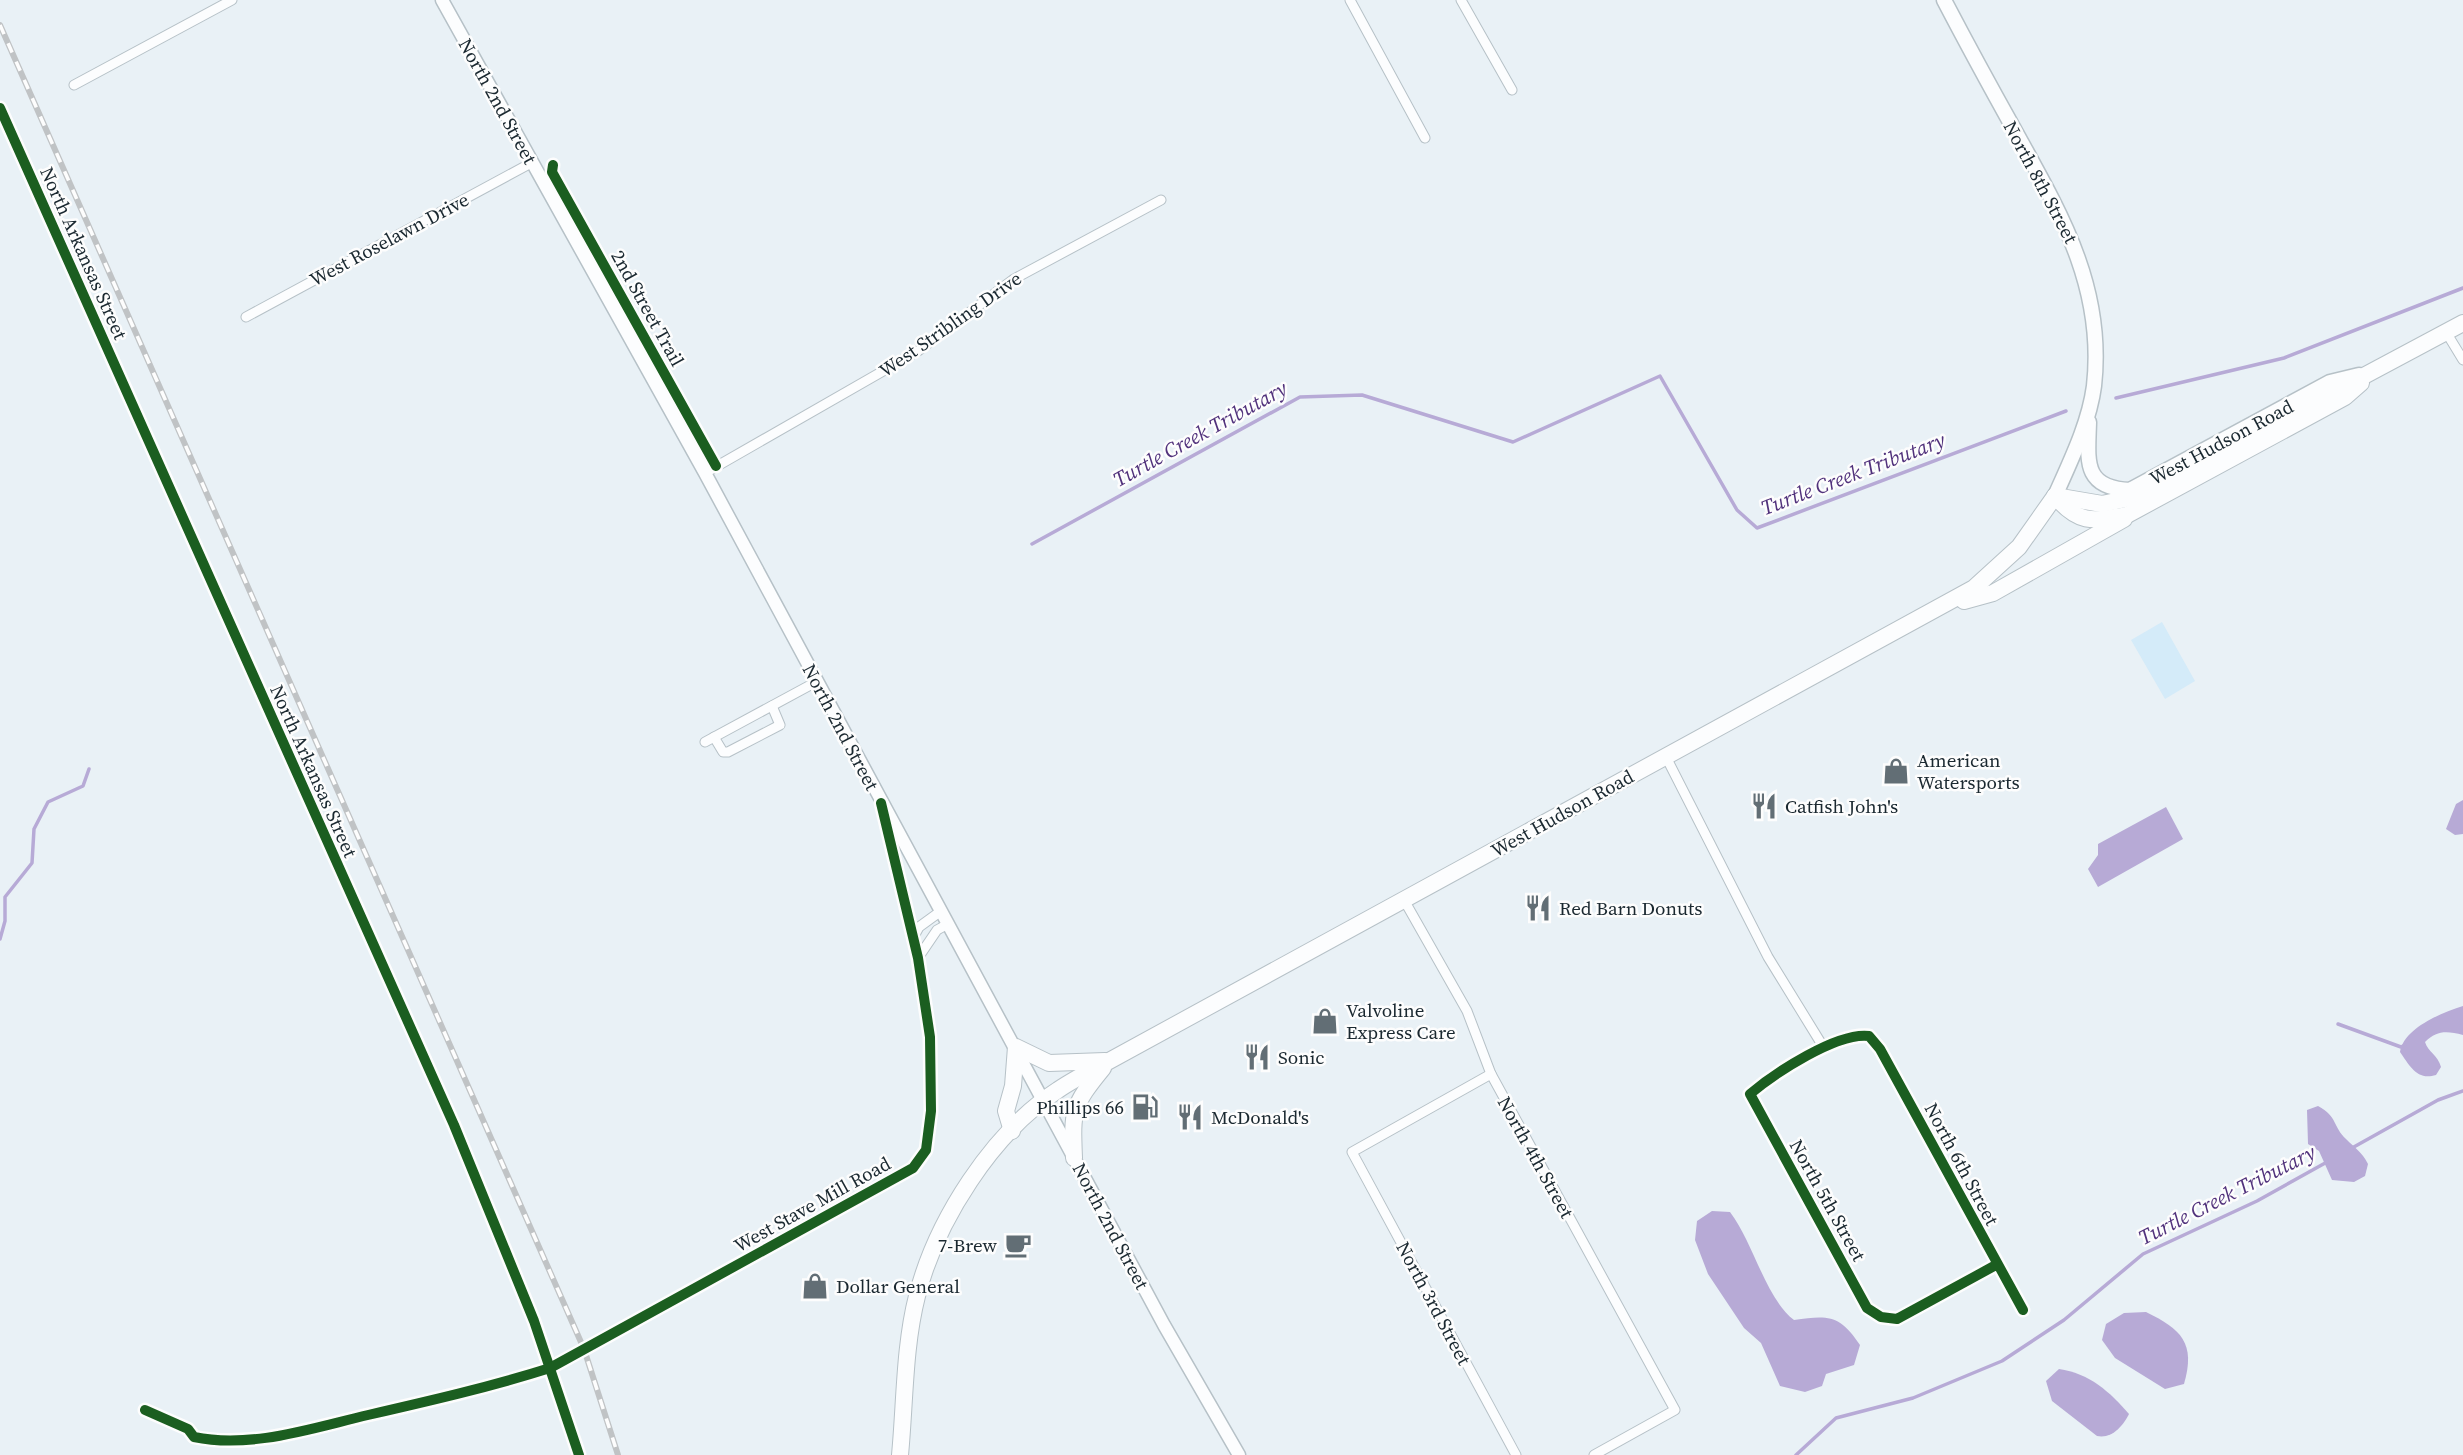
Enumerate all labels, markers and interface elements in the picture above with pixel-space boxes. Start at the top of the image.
street label: North 2nd Street [453,34,544,169]
street label: North 8th Street [1998,116,2085,249]
street label: North Arkansas Street [34,163,134,344]
street label: West Roselawn Drive [305,186,473,292]
street label: 2nd Street Trail [605,245,691,371]
street label: West Stribling Drive [873,265,1027,383]
water label: Turtle Creek Tributary [1107,373,1293,494]
street label: West Hudson Road [2145,393,2298,491]
water label: Turtle Creek Tributary [1757,425,1950,522]
street label: North 2nd Street [797,659,886,796]
street label: North Arkansas Street [264,681,364,862]
place label: American Watersports [1917,747,2020,795]
shop icon: American Watersports [1881,756,1911,786]
street label: West Hudson Road [1486,763,1638,863]
restaurant icon: Catfish John's [1749,791,1779,821]
place label: Catfish John's [1785,793,1898,819]
restaurant icon: Red Barn Donuts [1523,893,1553,923]
place label: Red Barn Donuts [1559,895,1702,921]
place label: Valvoline Express Care [1346,997,1456,1045]
shop icon: Valvoline Express Care [1310,1006,1340,1036]
restaurant icon: Sonic [1242,1042,1272,1072]
place label: Sonic [1278,1044,1325,1070]
fuel station icon: Phillips 66 [1130,1092,1160,1122]
street label: North 4th Street [1492,1092,1581,1223]
place label: Phillips 66 [1036,1094,1124,1120]
street label: North 6th Street [1919,1098,2006,1231]
restaurant icon: McDonald's [1175,1102,1205,1132]
place label: McDonald's [1211,1104,1309,1130]
street label: North 5th Street [1784,1135,1873,1266]
water label: Turtle Creek Tributary [2133,1137,2321,1252]
street label: West Stave Mill Road [729,1150,895,1258]
street label: North 2nd Street [1067,1158,1156,1295]
cafe icon: 7-Brew [1003,1230,1033,1260]
place label: 7-Brew [938,1232,997,1258]
street label: North 3rd Street [1391,1237,1478,1370]
shop icon: Dollar General [800,1271,830,1301]
place label: Dollar General [836,1273,960,1299]

